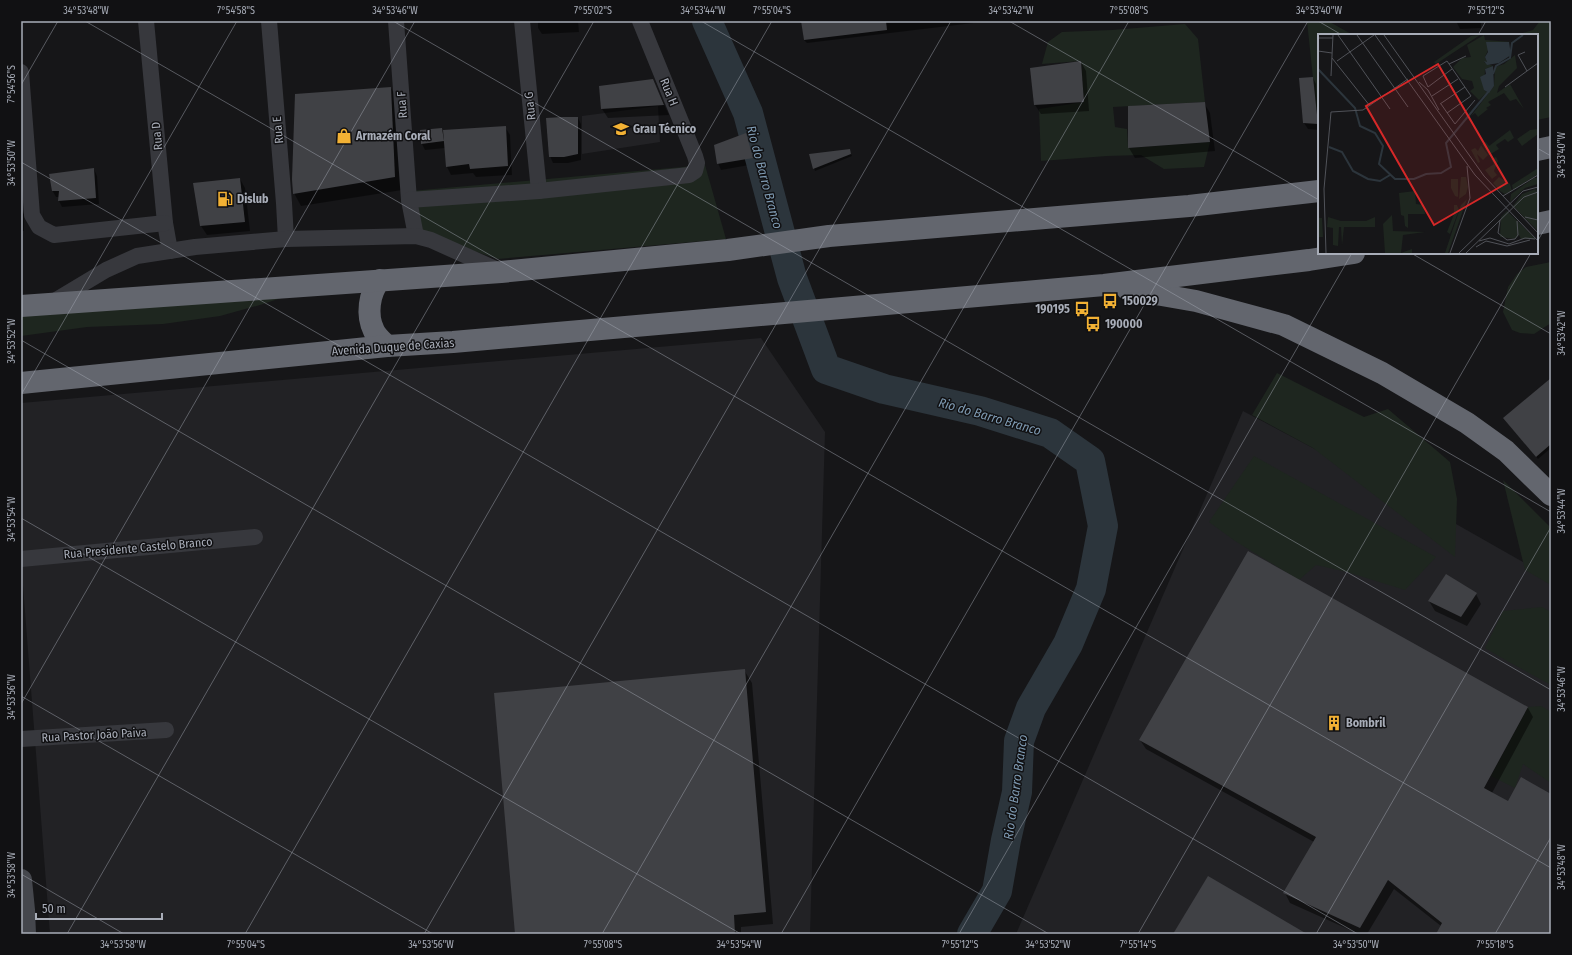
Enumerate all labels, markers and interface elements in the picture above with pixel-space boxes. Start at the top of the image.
text: 34°53'48"W [63,5,109,17]
text: 7°54'58"S [217,5,255,17]
text: 34°53'46"W [372,5,418,17]
text: 7°55'02"S [574,5,612,17]
text: 34°53'44"W [680,5,726,17]
text: 7°55'04"S [753,5,791,17]
text: 34°53'42"W [988,5,1034,17]
text: 7°55'08"S [1110,5,1148,17]
text: 34°53'40"W [1296,5,1342,17]
text: 7°55'12"S [1468,5,1504,17]
inset map [1318,34,1538,254]
text: 7°54'56"S [6,65,18,103]
street label: Rua H [657,76,681,108]
street label: Rua F [394,90,410,119]
street label: Rua G [522,91,538,121]
street label: Rua E [270,116,286,144]
school or university icon: Grau Técnico [612,120,630,138]
street label: Rua D [149,121,165,151]
place label: Grau Técnico [633,122,697,136]
water label: Rio do Barro Branco [744,124,786,230]
shop icon: Armazém Coral [335,127,353,145]
place label: Armazém Coral [355,129,431,143]
text: 34°53'40"W [1556,132,1568,178]
text: 34°53'50"W [6,139,18,186]
fuel station icon: Dislub [216,190,234,208]
place label: Dislub [237,192,269,206]
bus stop icon: 150029 [1101,292,1119,310]
place label: 150029 [1122,294,1158,308]
bus stop icon: 190195 [1073,300,1091,318]
place label: 190195 [1035,302,1070,316]
text: 34°53'42"W [1556,310,1568,356]
bus stop icon: 190000 [1084,315,1102,333]
place label: 190000 [1105,317,1143,331]
text: 34°53'52"W [6,318,18,364]
street label: Avenida Duque de Caxias [331,336,455,358]
water label: Rio do Barro Branco [937,395,1043,438]
text: 34°53'44"W [1556,488,1568,534]
text: 34°53'54"W [6,496,18,542]
street label: Rua Presidente Castelo Branco [63,535,213,561]
text: 34°53'46"W [1556,666,1568,712]
text: 34°53'56"W [6,674,18,720]
building icon: Bombril [1325,714,1343,732]
place label: Bombril [1346,716,1386,730]
street label: Rua Pastor João Paiva [41,725,147,745]
water label: Rio do Barro Branco [1001,733,1030,841]
text: 34°53'48"W [1556,844,1568,890]
text: 34°53'58"W [6,852,18,898]
scale bar [36,895,162,921]
text: 50 m [42,902,66,916]
text: 34°53'58"W [100,939,146,951]
text: 7°55'04"S [227,939,265,951]
text: 34°53'56"W [408,939,454,951]
text: 7°55'08"S [584,939,622,951]
text: 34°53'54"W [716,939,762,951]
text: 7°55'12"S [942,939,978,951]
text: 34°53'52"W [1025,939,1071,951]
text: 7°55'14"S [1120,939,1156,951]
text: 34°53'50"W [1333,939,1380,951]
text: 7°55'18"S [1476,939,1514,951]

